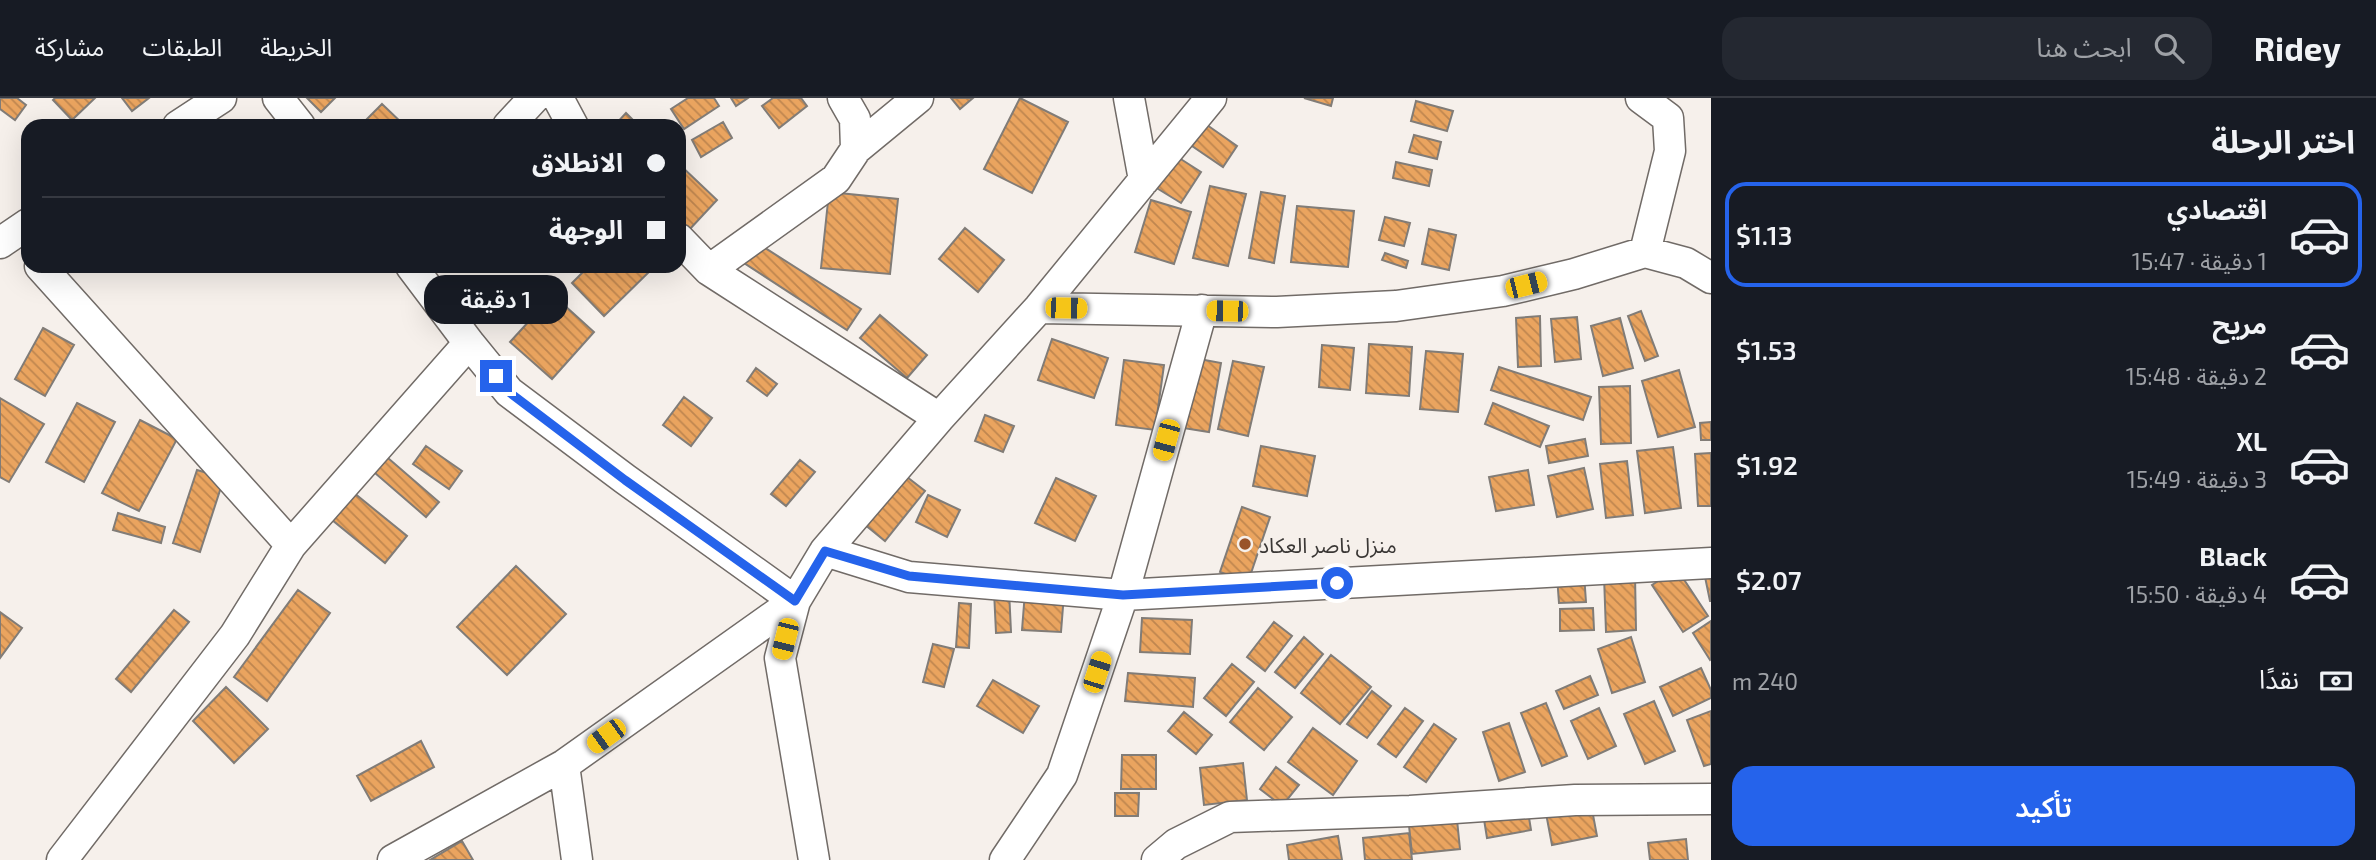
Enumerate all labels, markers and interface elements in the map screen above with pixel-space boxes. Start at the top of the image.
search box [1722,17,2212,80]
text: Ridey [2254,28,2341,68]
icon: search [2150,29,2188,67]
text: ابحث هنا [2036,31,2132,62]
text: مشاركة [35,32,104,61]
text: الطبقات [142,32,222,61]
text: الخريطة [260,32,332,61]
text: اختر الرحلة [2211,121,2355,159]
text: الانطلاق [532,146,623,177]
text: اقتصادي [2167,193,2267,224]
icon: car [2288,203,2351,266]
text: الوجهة [549,213,623,244]
text: $1.13 [1736,219,1792,250]
text: 1 دقيقة · 15:47 [2132,247,2267,275]
car [1504,270,1549,300]
callout: 1 دقيقة [424,274,568,324]
text: 1 دقيقة [461,285,531,313]
car [1045,297,1088,319]
car [1206,300,1249,322]
text: مريح [2212,308,2267,339]
icon: car [2288,318,2351,381]
text: $1.53 [1736,334,1797,365]
route end [480,360,512,392]
text: 2 دقيقة · 15:48 [2126,362,2267,390]
car [1151,417,1182,463]
text: XL [2236,425,2267,456]
icon: car [2288,433,2351,496]
text: $1.92 [1736,449,1798,480]
text: 3 دقيقة · 15:49 [2127,465,2267,493]
place label: منزل ناصر العكاد [1259,532,1397,558]
marker: منزل ناصر العكاد [1237,536,1253,552]
text: Black [2199,540,2267,571]
icon: car [2288,548,2351,611]
text: $2.07 [1736,564,1802,595]
route start [1321,567,1353,599]
text: 4 دقيقة · 15:50 [2127,580,2267,608]
car [770,616,801,662]
car [1081,649,1114,695]
icon: cash [2317,662,2355,700]
text: نقدًا [2259,663,2299,694]
text: 240 m [1732,667,1798,695]
car [583,715,630,757]
button: تأكيد [1732,766,2355,846]

